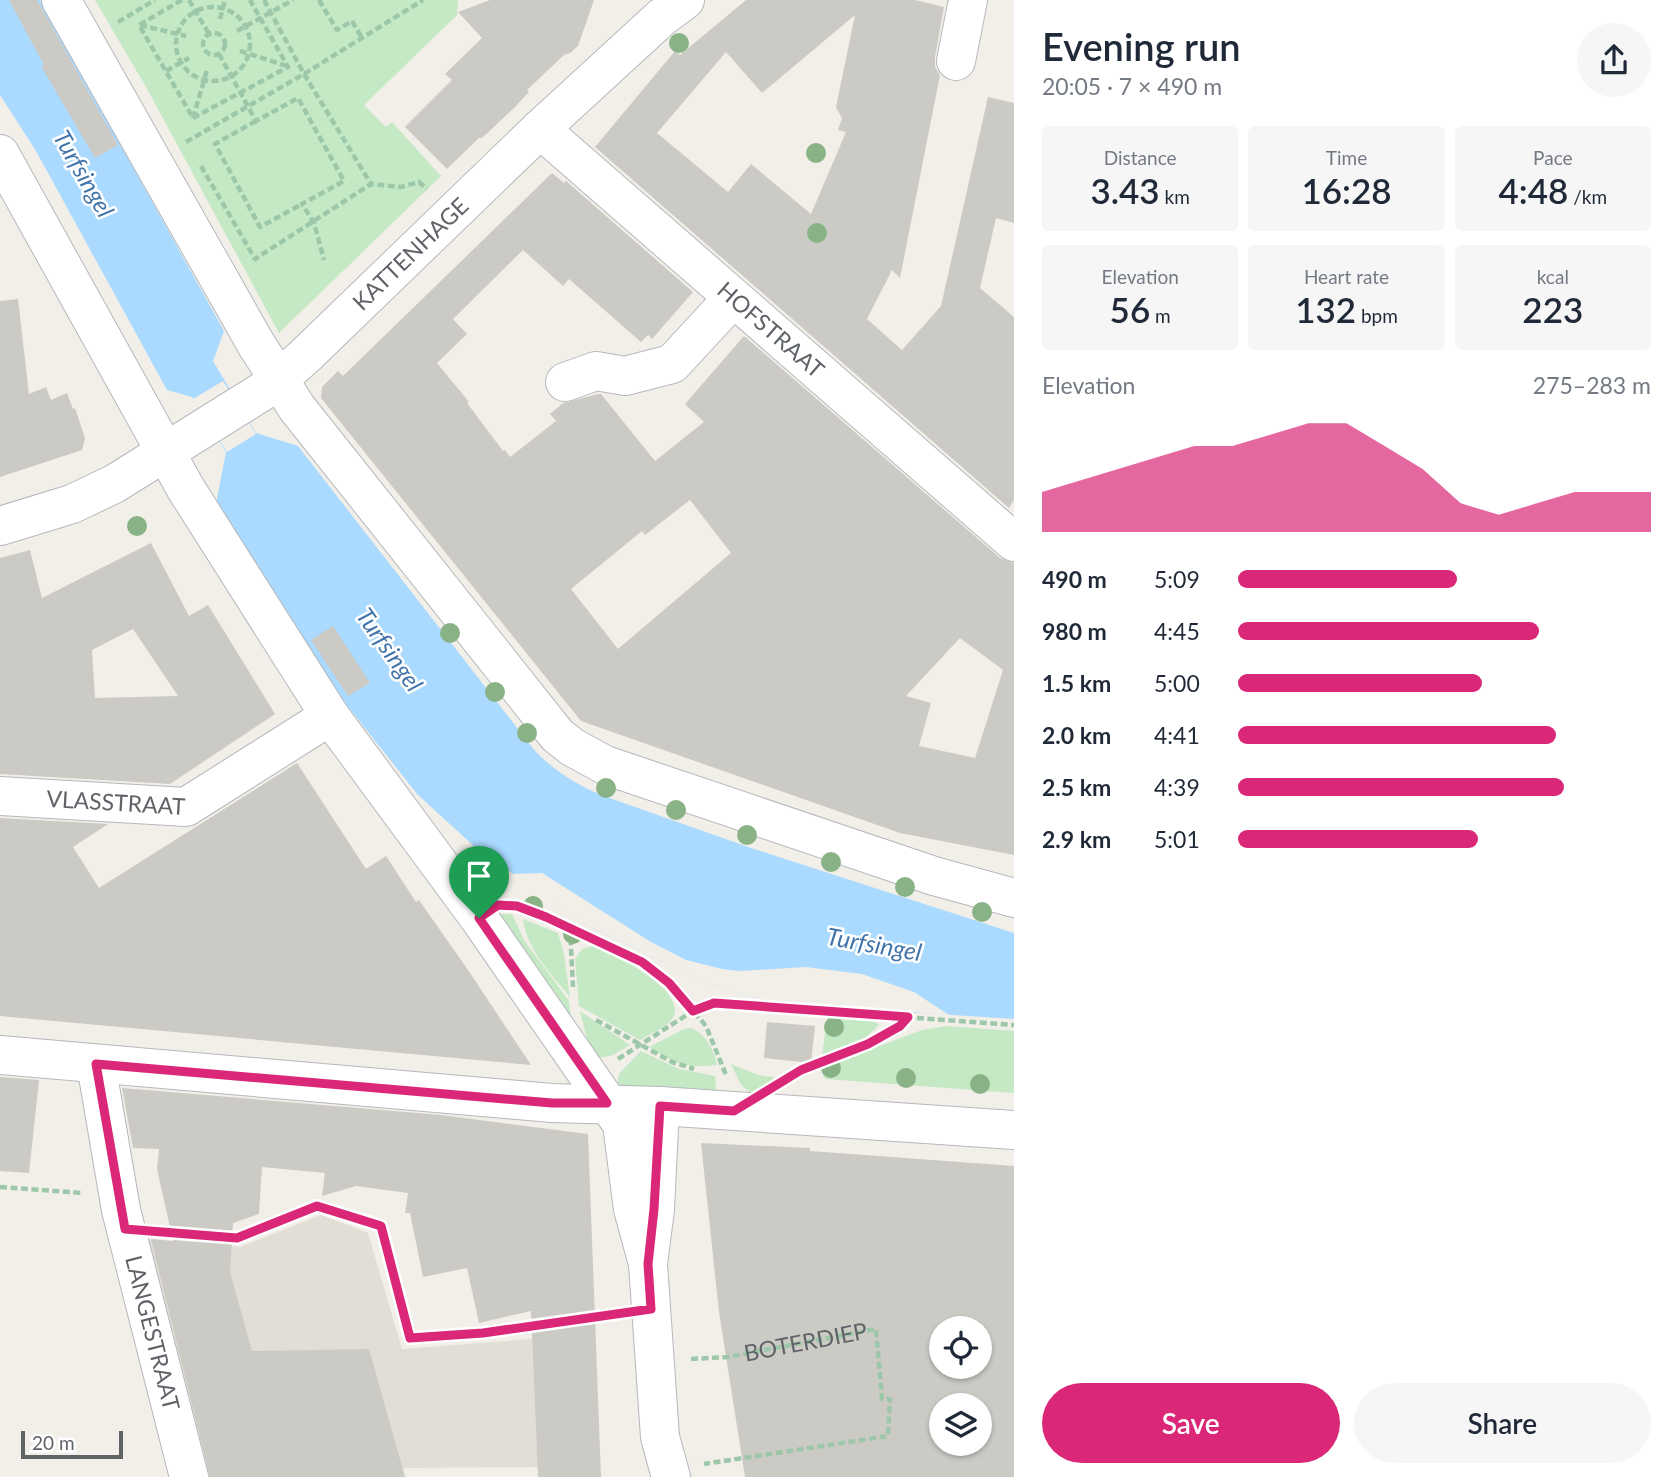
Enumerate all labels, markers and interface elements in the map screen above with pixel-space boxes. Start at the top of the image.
text: Evening run [1042,23,1241,69]
button: share [1577,23,1651,97]
text: 20:05 · 7 × 490 m [1042,72,1222,100]
water label: Turfsingel [48,125,121,222]
text: Distance [1104,146,1177,169]
text: Time [1326,146,1367,169]
text: Pace [1533,146,1573,169]
text: 3.43 [1090,169,1160,211]
text: 16:28 [1301,169,1392,211]
text: 4:48 [1499,169,1568,211]
text: km [1160,185,1190,208]
text: /km [1568,185,1607,208]
street label: KATTENHAGE [346,191,474,316]
text: Elevation [1102,265,1179,288]
text: Heart rate [1304,265,1389,288]
text: kcal [1537,265,1569,288]
street label: HOFSTRAAT [712,275,831,384]
text: 56 [1110,288,1150,330]
text: 132 [1295,288,1356,330]
text: 223 [1522,288,1583,330]
text: m [1150,304,1171,327]
text: bpm [1356,304,1398,327]
text: Elevation [1042,371,1135,399]
text: 275–283 m [1533,371,1651,399]
text: 490 m [1042,565,1107,593]
text: 5:09 [1154,565,1200,593]
water label: Turfsingel [351,602,430,697]
text: 980 m [1042,617,1107,645]
text: 4:45 [1154,617,1200,645]
text: 1.5 km [1042,669,1111,697]
text: 5:00 [1154,669,1200,697]
text: 2.0 km [1042,721,1111,749]
text: 4:41 [1154,721,1200,749]
text: 2.5 km [1042,773,1111,801]
text: 4:39 [1154,773,1200,801]
street label: VLASSTRAAT [46,784,187,820]
text: 2.9 km [1042,825,1111,853]
text: 5:01 [1154,825,1200,853]
pin [449,846,509,918]
icon: arrive [460,857,498,895]
water label: Turfsingel [825,921,924,966]
street label: LANGESTRAAT [120,1252,187,1413]
street label: BOTERDIEP [741,1316,870,1367]
map controls [929,1316,992,1456]
button: locate [929,1316,992,1379]
button: Save [1042,1383,1340,1463]
button: Share [1354,1383,1651,1463]
button: layers [929,1393,992,1456]
scale bar [21,1428,122,1460]
text: 20 m [32,1431,75,1454]

